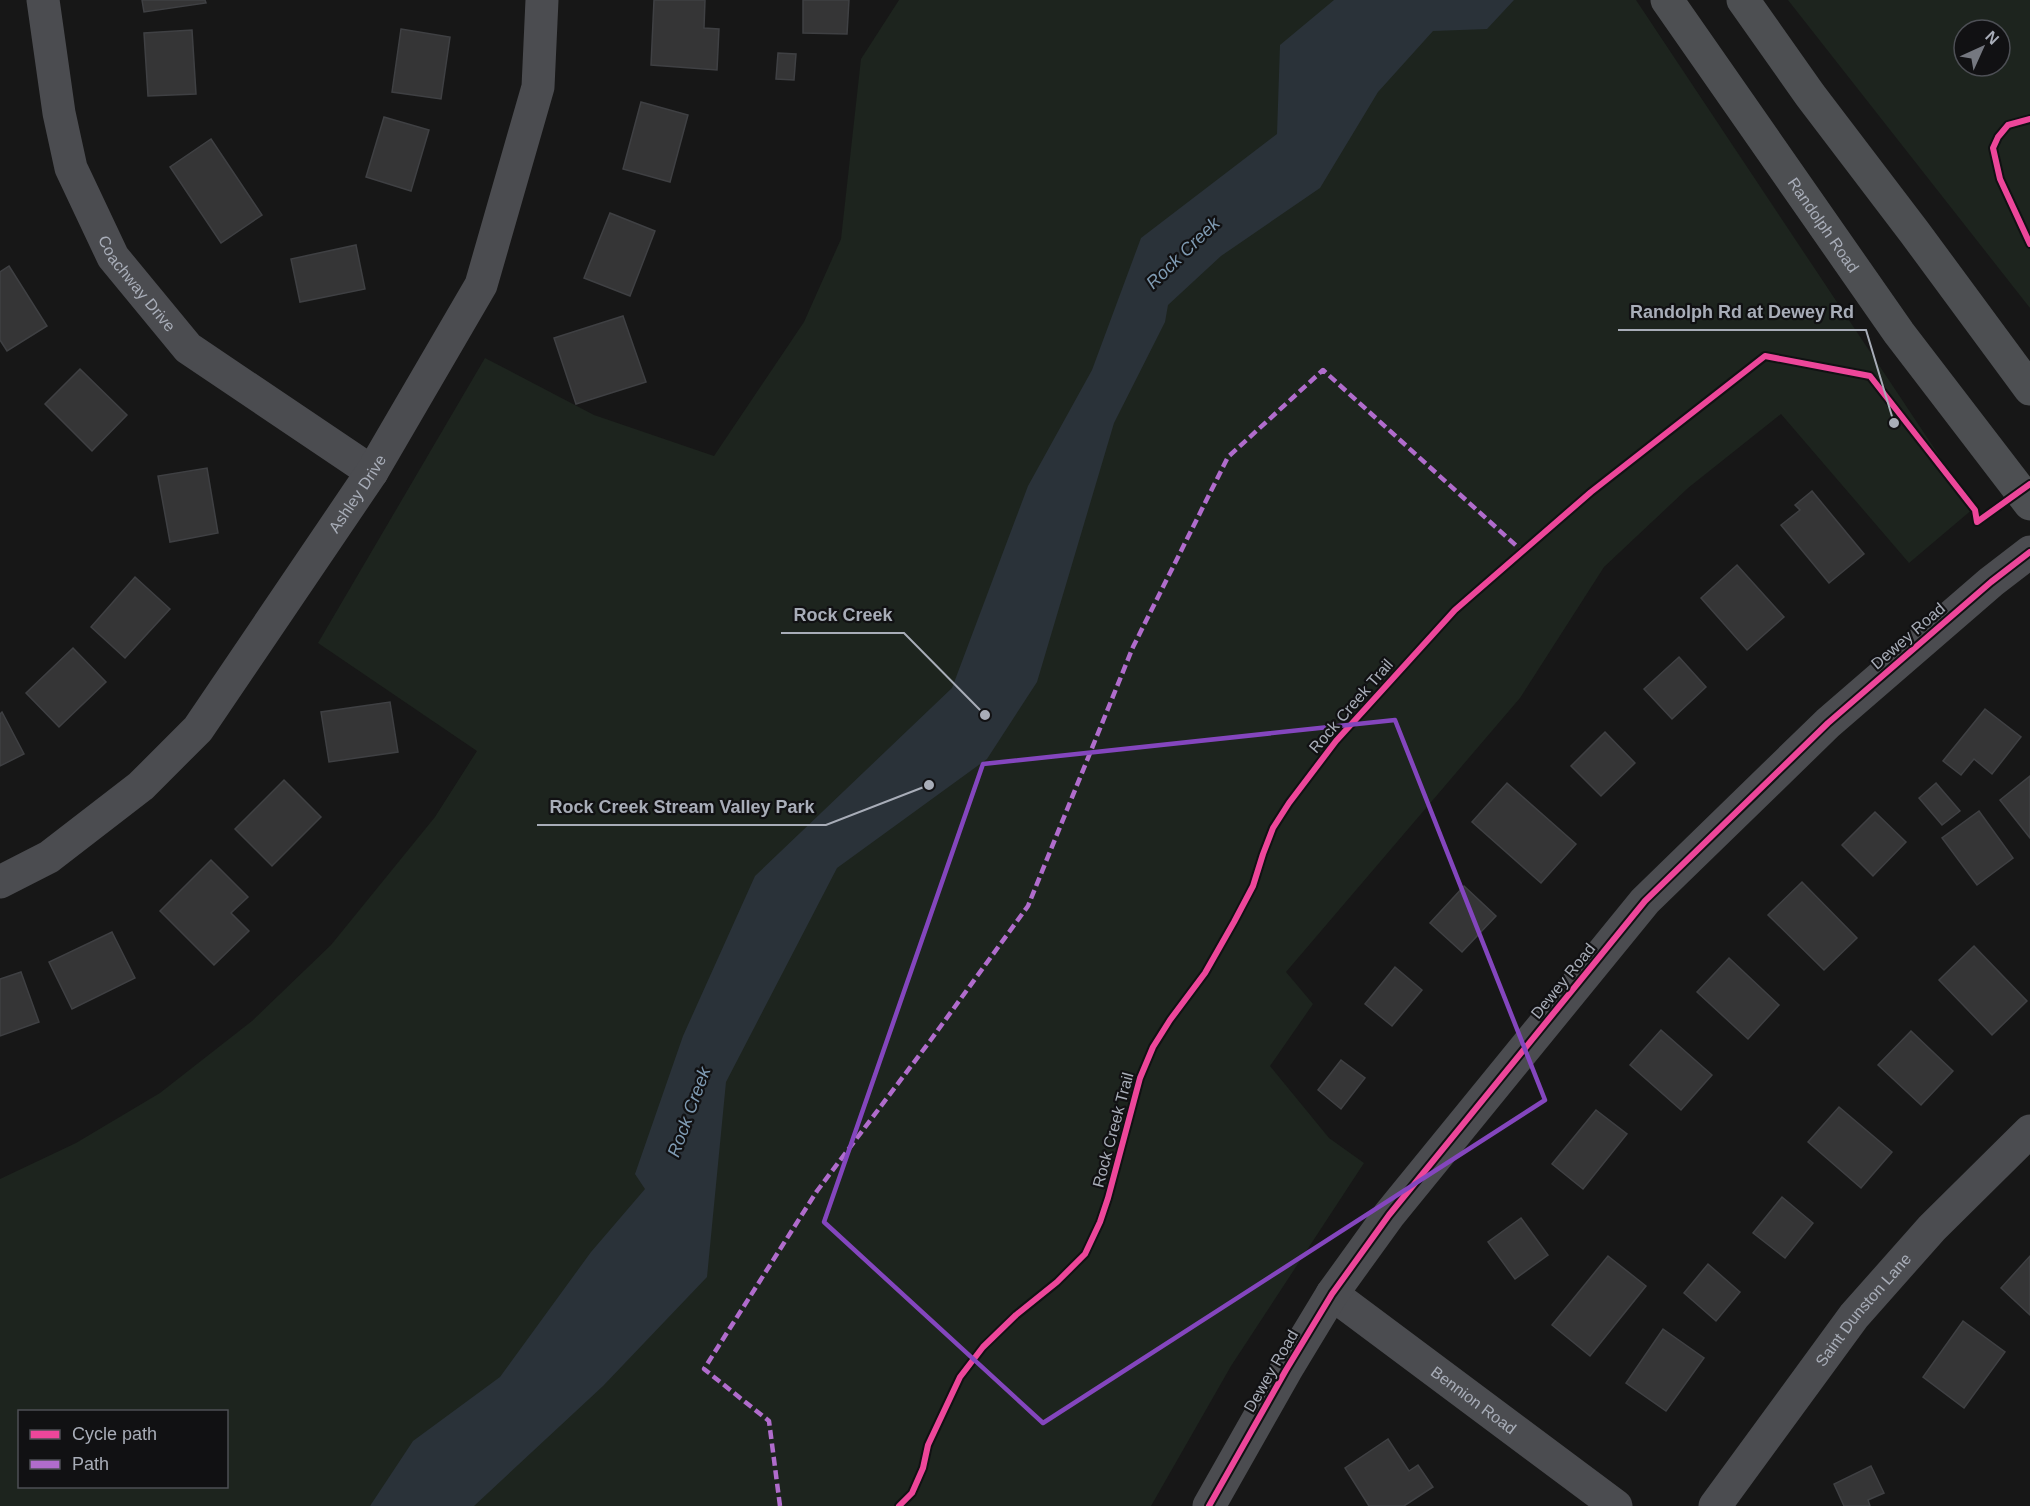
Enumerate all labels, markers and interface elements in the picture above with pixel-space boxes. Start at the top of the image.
north arrow [1952,18,2012,78]
text: N [1982,28,2002,48]
street label: Randolph Road [1785,174,1862,275]
water label: Rock Creek [1142,212,1224,293]
street label: Coachway Drive [95,232,179,335]
callout: Randolph Rd at Dewey Rd [1618,294,1866,330]
text: Randolph Rd at Dewey Rd [1630,302,1854,322]
street label: Ashley Drive [325,451,389,536]
callout: Rock Creek [781,597,904,633]
street label: Dewey Road [1868,600,1948,672]
text: Rock Creek [793,605,894,625]
street label: Rock Creek Trail [1306,656,1396,756]
callout: Rock Creek Stream Valley Park [537,789,826,825]
text: Rock Creek Stream Valley Park [549,797,816,817]
street label: Dewey Road [1528,940,1598,1022]
water label: Rock Creek [664,1063,715,1160]
street label: Rock Creek Trail [1089,1071,1137,1189]
street label: Saint Dunston Lane [1812,1250,1914,1369]
street label: Dewey Road [1241,1327,1301,1415]
street label: Bennion Road [1428,1363,1520,1437]
legend [18,1410,228,1488]
text: Cycle path [72,1424,157,1444]
text: Path [72,1454,109,1474]

